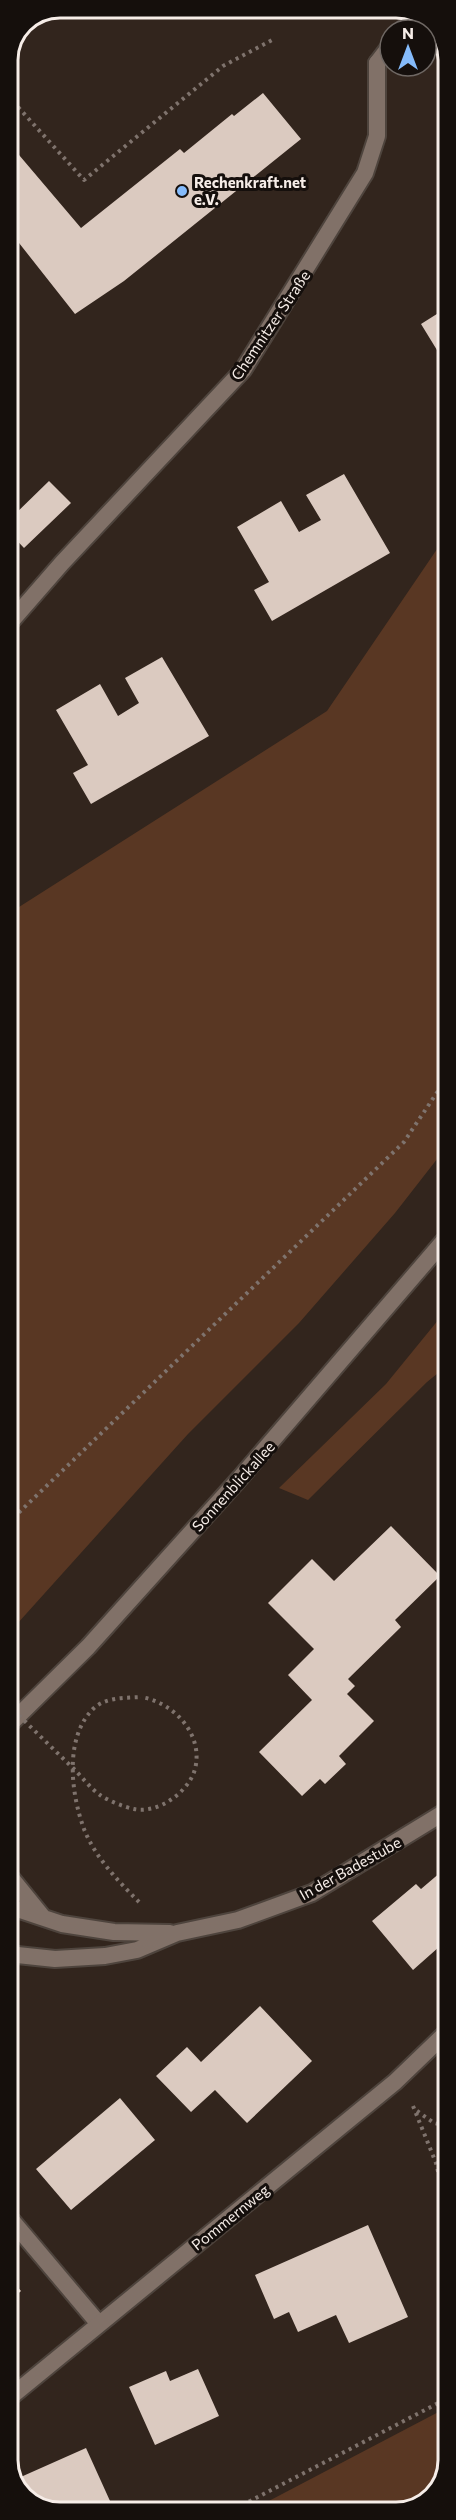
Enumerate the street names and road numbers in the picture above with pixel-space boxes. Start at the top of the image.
street label: Chemnitzer Straße [227,267,313,383]
street label: Sonnenblickallee [188,1437,278,1535]
street label: In der Badestube [296,1833,404,1903]
street label: Pommernweg [188,2180,272,2254]

